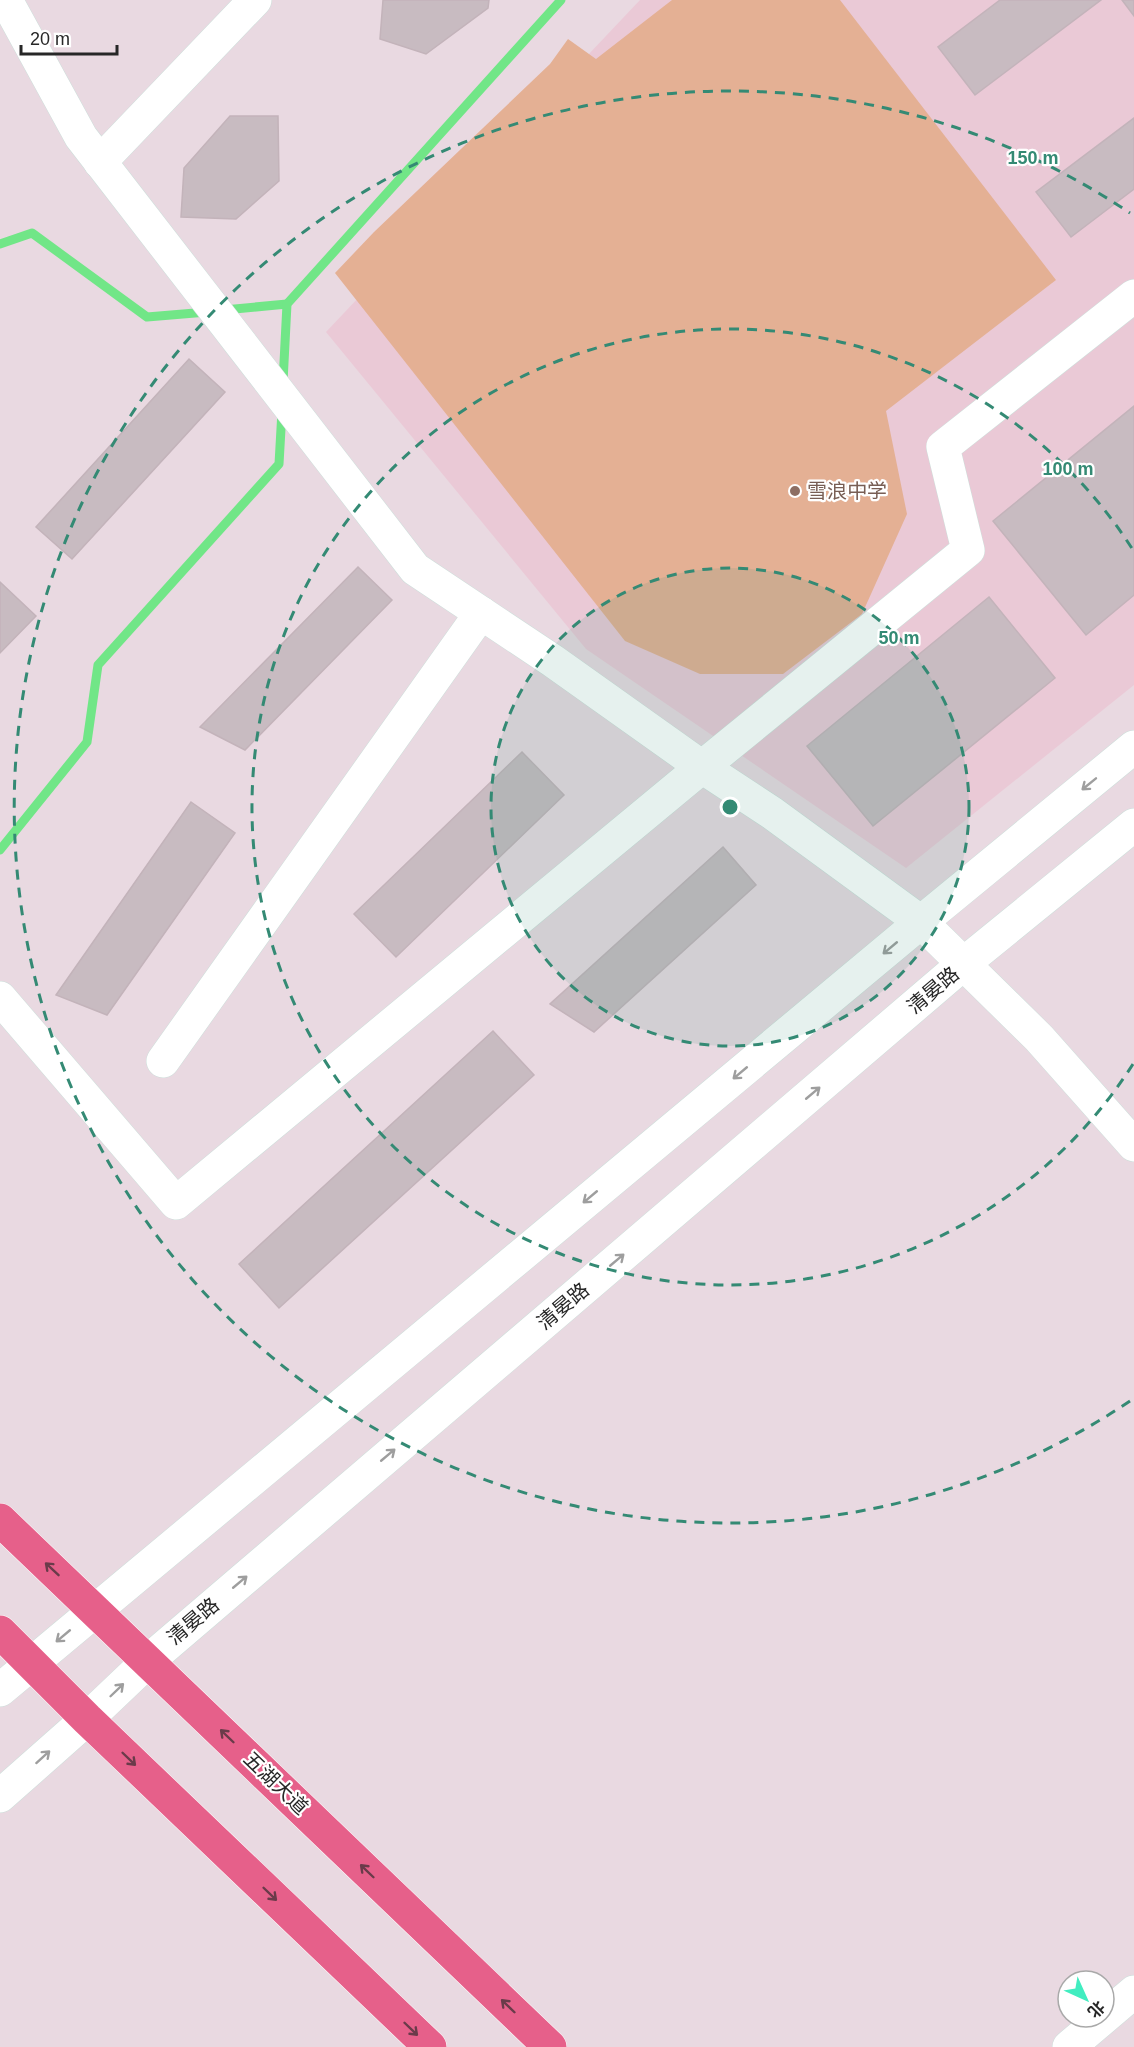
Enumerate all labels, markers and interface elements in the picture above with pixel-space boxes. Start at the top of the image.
scale bar [21,18,117,56]
text: 20 m [30,29,70,49]
text: 150 m [1007,148,1059,168]
text: 100 m [1042,459,1094,479]
place label: 雪浪中学 [807,480,887,502]
marker: 雪浪中学 [788,484,802,498]
text: 50 m [878,628,920,648]
one-way arrow [1082,777,1097,791]
centre of rings [720,797,740,817]
one-way arrow [883,941,898,955]
street label: 清晏路 [903,962,963,1018]
one-way arrow [732,1066,748,1079]
one-way arrow [805,1086,821,1099]
one-way arrow [582,1191,598,1204]
one-way arrow [609,1253,624,1267]
street label: 清晏路 [533,1278,593,1334]
one-way arrow [380,1448,395,1462]
one-way arrow [45,1563,60,1577]
one-way arrow [232,1575,248,1588]
street label: 清晏路 [163,1593,223,1649]
one-way arrow [55,1629,71,1642]
one-way arrow [110,1682,125,1697]
one-way arrow [219,1729,234,1744]
street label: 五湖大道 [240,1747,312,1819]
one-way arrow [35,1750,50,1764]
one-way arrow [121,1752,136,1766]
one-way arrow [360,1864,375,1879]
one-way arrow [262,1887,277,1901]
north arrow [1056,1969,1116,2029]
text: 北 [1085,1998,1108,2021]
one-way arrow [501,1999,516,2014]
one-way arrow [403,2021,418,2036]

